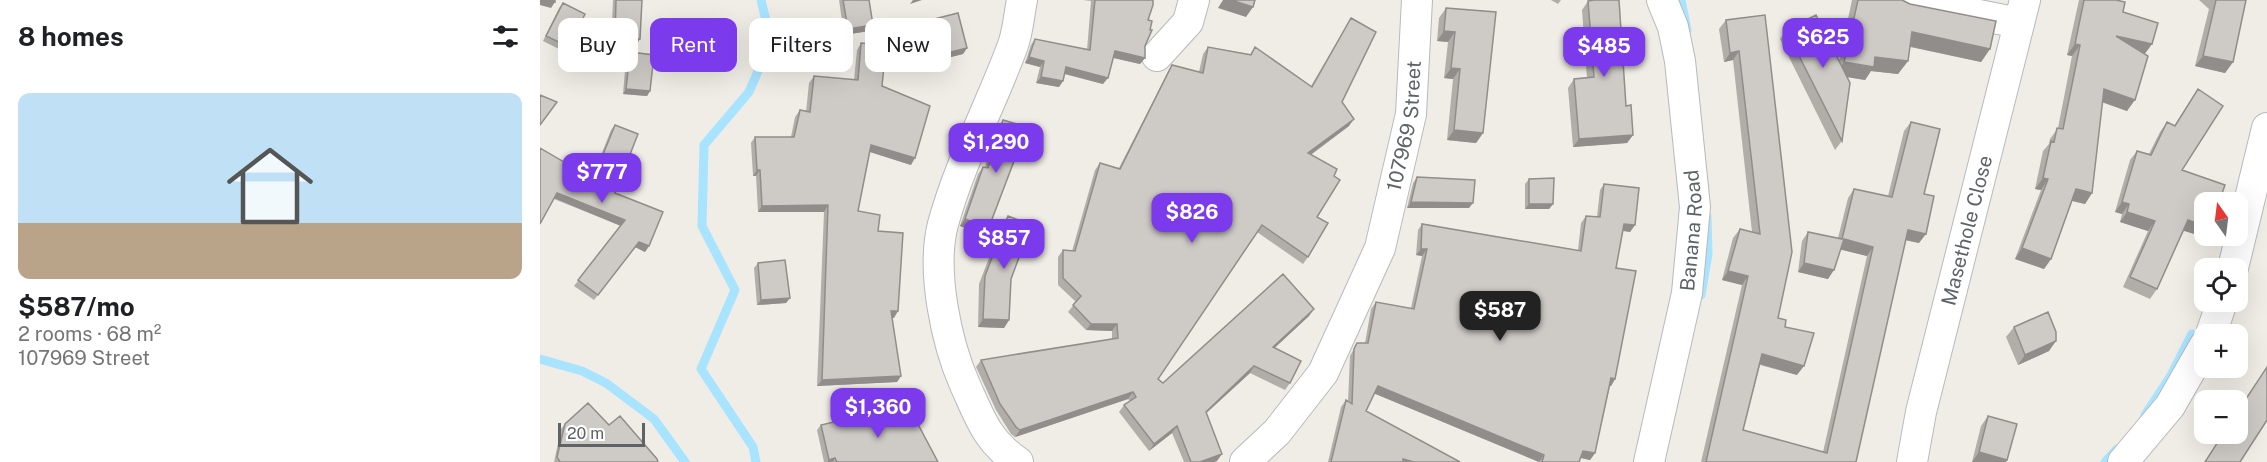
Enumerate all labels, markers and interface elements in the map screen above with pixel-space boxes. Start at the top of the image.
chip: Buy [558,18,638,72]
chip: Rent [650,18,737,72]
chip: Filters [749,18,853,72]
chip: New [865,18,951,72]
pin: $625 [1787,18,1859,69]
icon: filters [489,20,522,53]
text: 8 homes [18,21,124,52]
text: $625 [1796,25,1850,49]
pin: $485 [1568,27,1640,78]
text: $485 [1577,34,1631,58]
street label: 107969 Street [1382,60,1426,193]
pin: $1,290 [947,123,1045,174]
text: $1,290 [963,130,1029,154]
icon: home [216,132,324,240]
pin: $777 [566,153,638,204]
street label: Masethole Close [1936,153,1997,308]
text: $777 [576,160,628,184]
street label: Banana Road [1675,169,1707,292]
north arrow [2194,192,2248,246]
map controls [2194,192,2248,444]
pin: $826 [1156,193,1228,244]
text: $826 [1166,200,1218,224]
pin: $857 [968,219,1040,270]
text: $857 [977,226,1031,250]
button: locate [2194,258,2248,312]
text: $587/mo [18,291,135,322]
pin: $587 [1464,291,1536,342]
text: $587 [1474,298,1526,322]
text: 2 rooms · 68 m² [18,322,161,346]
button: + [2194,324,2248,378]
text: 107969 Street [18,346,150,370]
pin: $1,360 [829,388,927,439]
button: − [2194,390,2248,444]
text: $1,360 [845,395,912,419]
scale bar [558,420,645,448]
text: 20 m [567,424,604,443]

